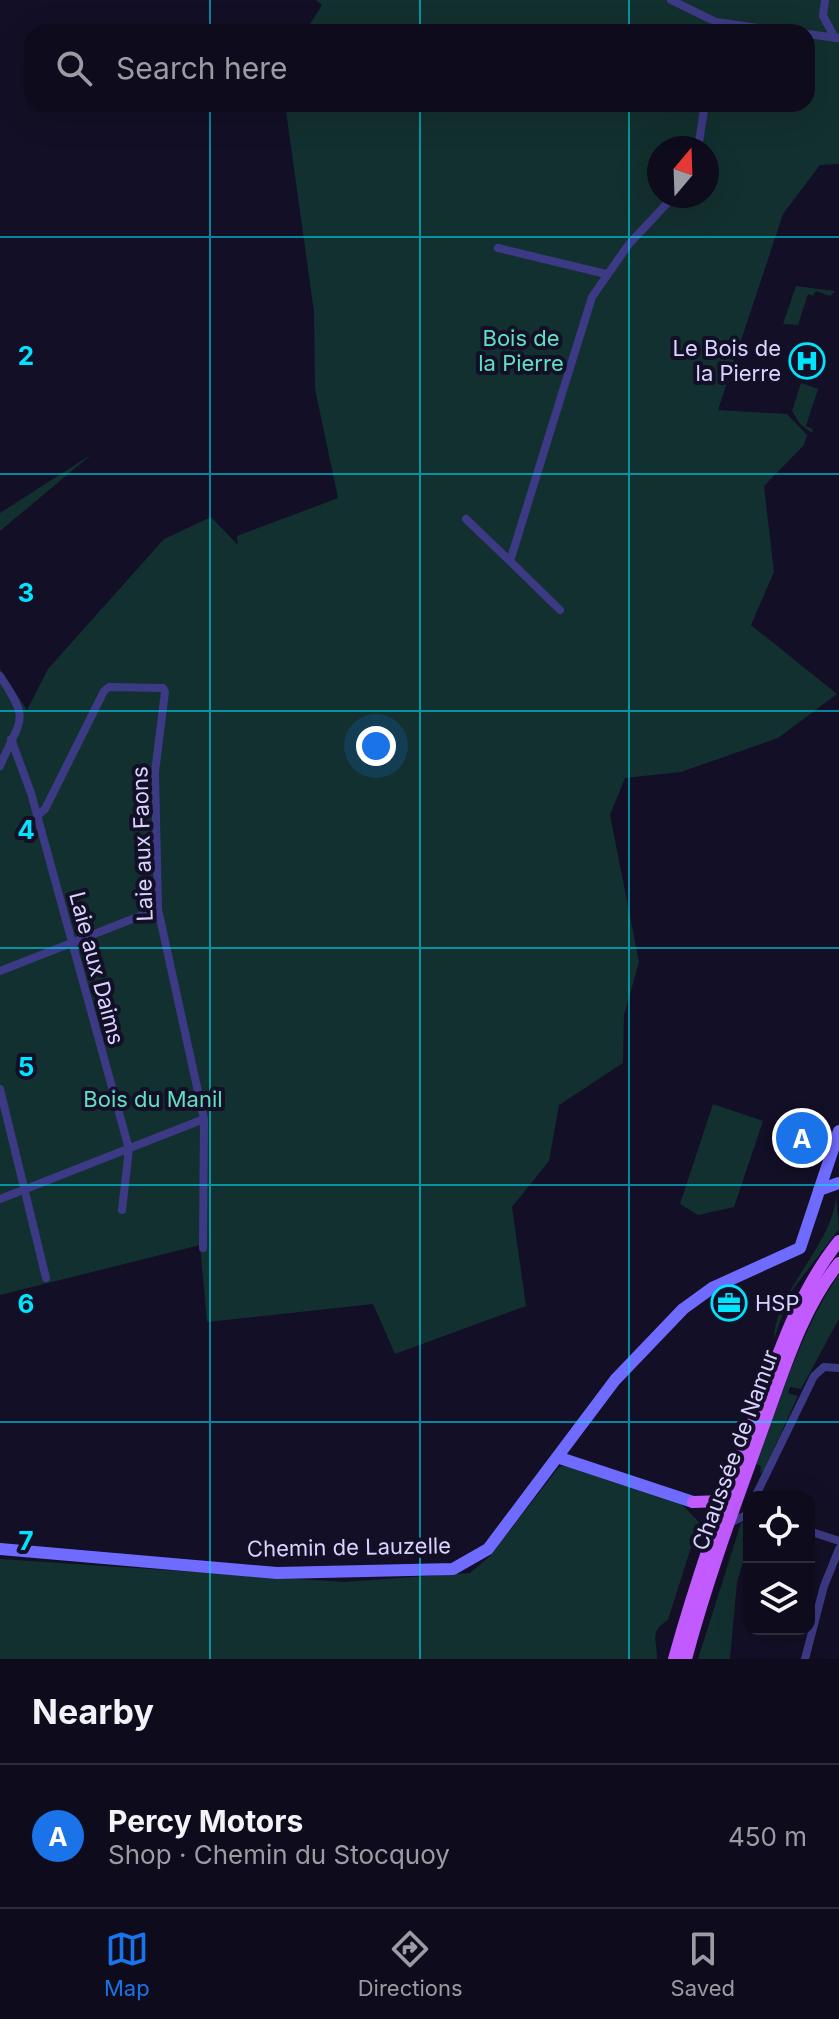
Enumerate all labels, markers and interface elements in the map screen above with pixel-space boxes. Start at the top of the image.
search box [24,24,815,112]
icon: search [52,46,96,90]
text: Search here [116,50,288,86]
north arrow [647,136,719,208]
park label: Bois de la Pierre [478,325,564,376]
place label: Le Bois de la Pierre [673,335,781,386]
text: 2 [18,340,34,371]
hospital icon: Le Bois de la Pierre [788,342,826,380]
text: 3 [18,577,34,608]
your location [356,726,396,766]
street label: Laie aux Faons [126,766,158,922]
text: 4 [17,814,35,845]
street label: Laie aux Daims [64,889,130,1047]
text: 5 [18,1051,34,1082]
park label: Bois du Manil [83,1086,223,1112]
pin: A [776,1108,828,1168]
office icon: HSP [710,1284,748,1322]
text: 6 [18,1288,34,1319]
place label: HSP [755,1290,800,1316]
street label: Chaussée de Namur [687,1346,783,1554]
map controls [743,1491,815,1635]
button: locate [743,1491,815,1563]
text: 7 [18,1525,34,1556]
street label: Chemin de Lauzelle [247,1532,451,1562]
button: layers [743,1563,815,1635]
text: Nearby [32,1691,154,1732]
text: Percy Motors [108,1803,303,1839]
text: A [48,1821,68,1852]
text: 450 m [728,1821,807,1852]
text: Shop · Chemin du Stocquoy [108,1839,450,1870]
tab: Map [104,1927,150,2001]
tab: Directions [358,1927,463,2001]
tab: Saved [671,1927,735,2001]

